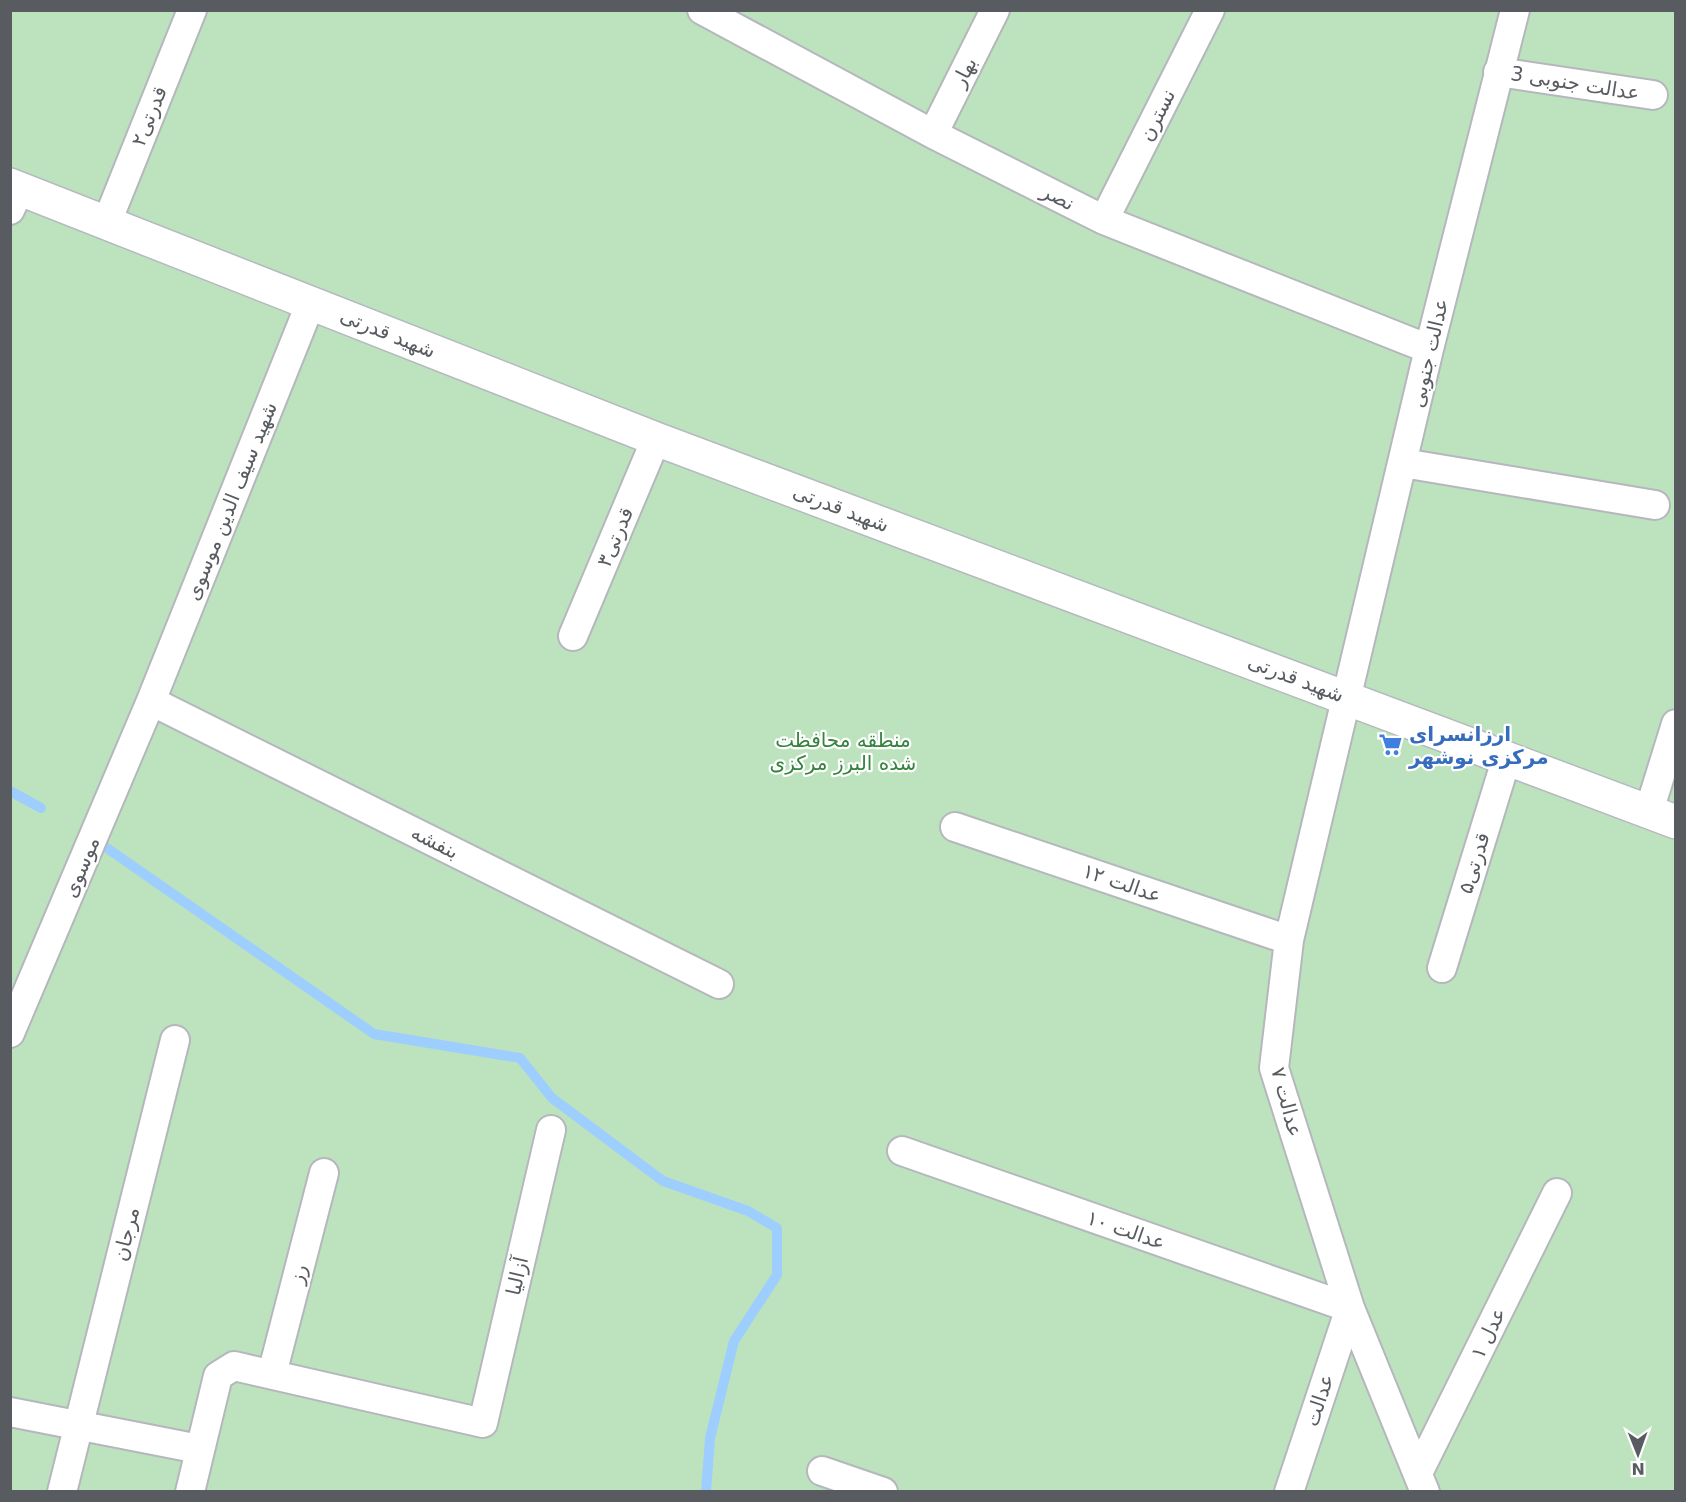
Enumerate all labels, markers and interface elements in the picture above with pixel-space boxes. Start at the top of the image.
street label: بهار [946,53,982,92]
street label: عدالت جنوبی 3 [1509,61,1641,105]
street label: قدرتی۲ [126,82,172,150]
street label: نسترن [1134,85,1180,145]
street label: نصر [1037,178,1079,215]
street label: عدالت جنوبی [1405,296,1453,410]
street label: شهید قدرتی [337,303,439,363]
street label: شهید سیف الدین موسوی [180,398,282,604]
street label: شهید قدرتی [790,479,892,537]
street label: قدرتی۳ [592,503,638,571]
street label: شهید قدرتی [1245,649,1347,707]
place label: ارزانسرای مرکزی نوشهر [1408,722,1549,769]
park label: منطقه محافظت شده البرز مرکزی [770,728,916,775]
supermarket icon: ارزانسرای مرکزی نوشهر [1378,732,1404,758]
street label: بنفشه [407,820,463,864]
street label: قدرتی۵ [1453,830,1495,896]
street label: موسوی [57,833,105,901]
street label: عدالت ۱۲ [1080,858,1164,908]
street label: ۷ عدالت [1266,1065,1308,1139]
street label: مرجان [108,1204,144,1264]
street label: عدالت ۱۰ [1084,1205,1168,1255]
street label: آزالیا [500,1253,533,1298]
street label: رز [284,1262,312,1287]
street label: عدل ۱ [1465,1303,1511,1363]
street label: عدالت [1299,1371,1339,1429]
north arrow [1608,1424,1668,1484]
text: N [1631,1459,1645,1478]

